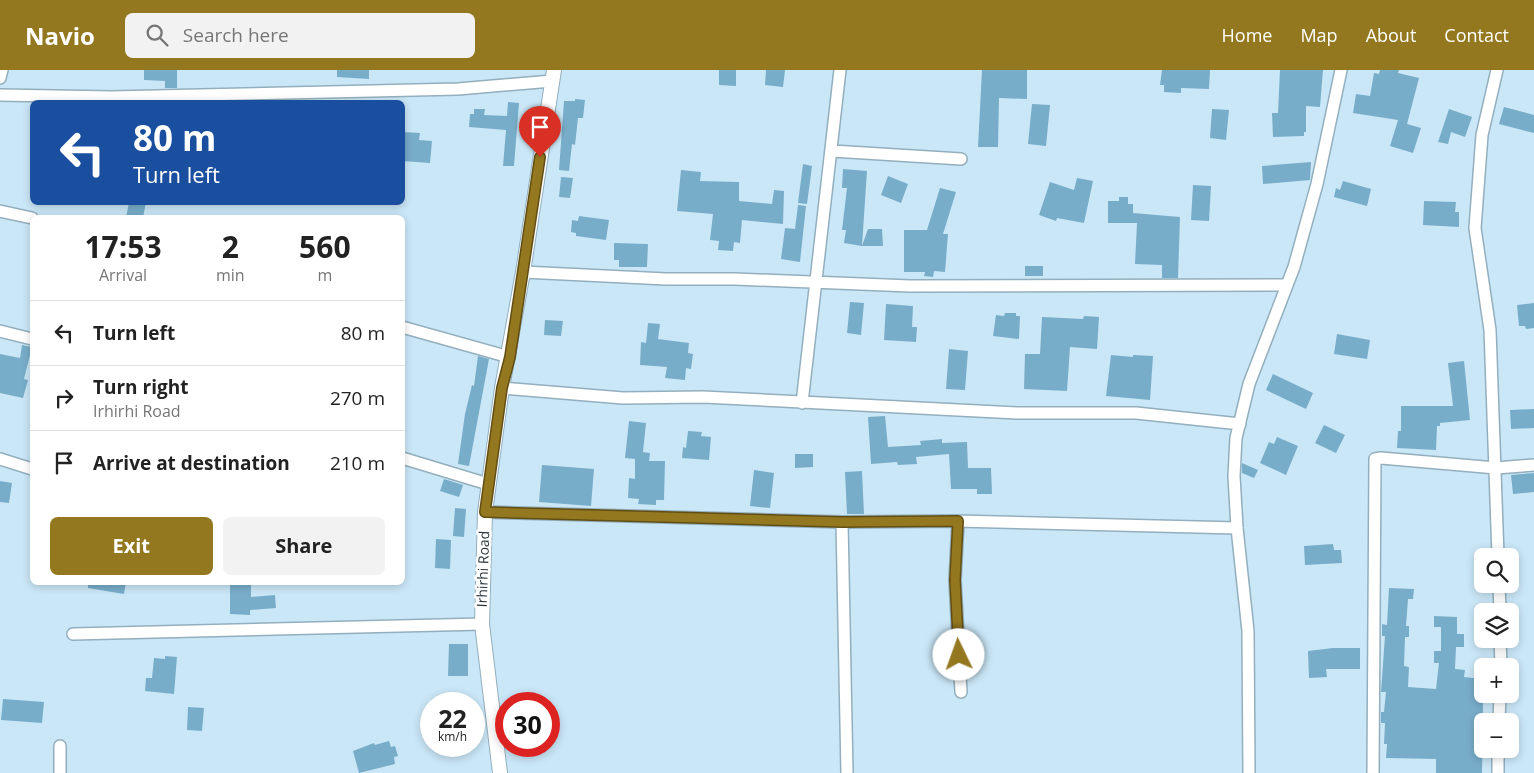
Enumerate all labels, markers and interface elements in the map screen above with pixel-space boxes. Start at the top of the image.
search box [125,13,475,58]
text: Navio [25,19,95,52]
icon: search [143,21,171,49]
text: Search here [183,22,289,48]
text: Home [1222,23,1272,47]
text: Map [1300,23,1338,47]
text: About [1366,23,1416,47]
text: Contact [1444,23,1509,47]
pin [519,106,561,157]
icon: arrive [526,113,554,141]
text: 80 m [133,114,216,161]
icon: left [50,120,115,185]
text: Turn left [133,159,220,189]
text: 17:53 [84,226,162,267]
text: 2 [222,226,239,267]
text: 560 [299,226,351,267]
text: Arrival [99,264,147,286]
text: min [216,264,245,286]
text: m [317,264,332,286]
icon: left [50,319,78,347]
text: Turn left [93,320,175,346]
text: 80 m [341,320,385,346]
text: Turn right [93,374,188,400]
icon: right [50,384,78,412]
text: 270 m [330,385,385,411]
text: Irhirhi Road [93,400,181,422]
icon: arrive [50,449,78,477]
text: Arrive at destination [93,450,290,476]
text: 210 m [330,450,385,476]
button: Exit [50,517,213,575]
button: Share [223,517,385,575]
street label: Irhirhi Road [472,530,493,608]
map controls [1474,548,1519,758]
button: search [1474,548,1519,593]
button: layers [1474,603,1519,648]
position arrow [932,628,984,680]
button: + [1474,658,1519,703]
speed limit sign: 30 [495,692,560,757]
text: 22 [438,701,467,735]
button: − [1474,713,1519,758]
text: km/h [438,728,467,745]

